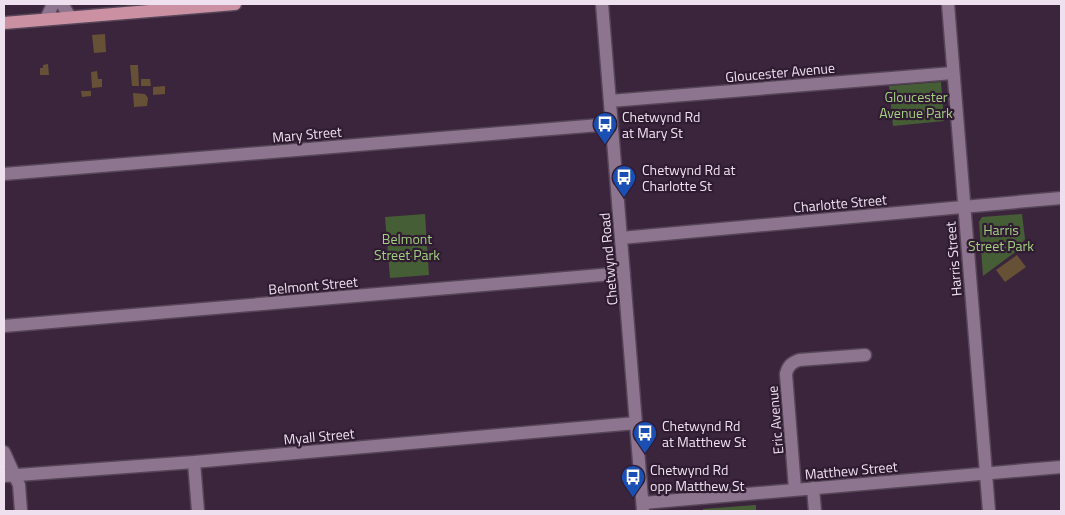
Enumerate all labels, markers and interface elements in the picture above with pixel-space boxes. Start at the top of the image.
street label: Gloucester Avenue [724,57,836,87]
park label: Gloucester Avenue Park [879,86,953,123]
place label: Chetwynd Rd at Mary St [622,106,700,143]
bus stop icon: Chetwynd Rd at Mary St [592,111,618,145]
street label: Mary Street [271,121,343,147]
place label: Chetwynd Rd at Charlotte St [642,159,736,196]
bus stop icon: Chetwynd Rd at Charlotte St [611,164,637,198]
street label: Charlotte Street [792,188,888,218]
street label: Chetwynd Road [593,212,623,306]
park label: Harris Street Park [968,219,1034,256]
street label: Harris Street [939,221,967,297]
park label: Belmont Street Park [374,228,440,265]
street label: Belmont Street [267,271,359,299]
street label: Eric Avenue [762,385,788,455]
place label: Chetwynd Rd at Matthew St [662,415,746,452]
bus stop icon: Chetwynd Rd at Matthew St [632,420,658,454]
street label: Myall Street [283,422,355,450]
street label: Matthew Street [804,455,898,485]
place label: Chetwynd Rd opp Matthew St [650,459,745,496]
bus stop icon: Chetwynd Rd opp Matthew St [620,464,646,498]

